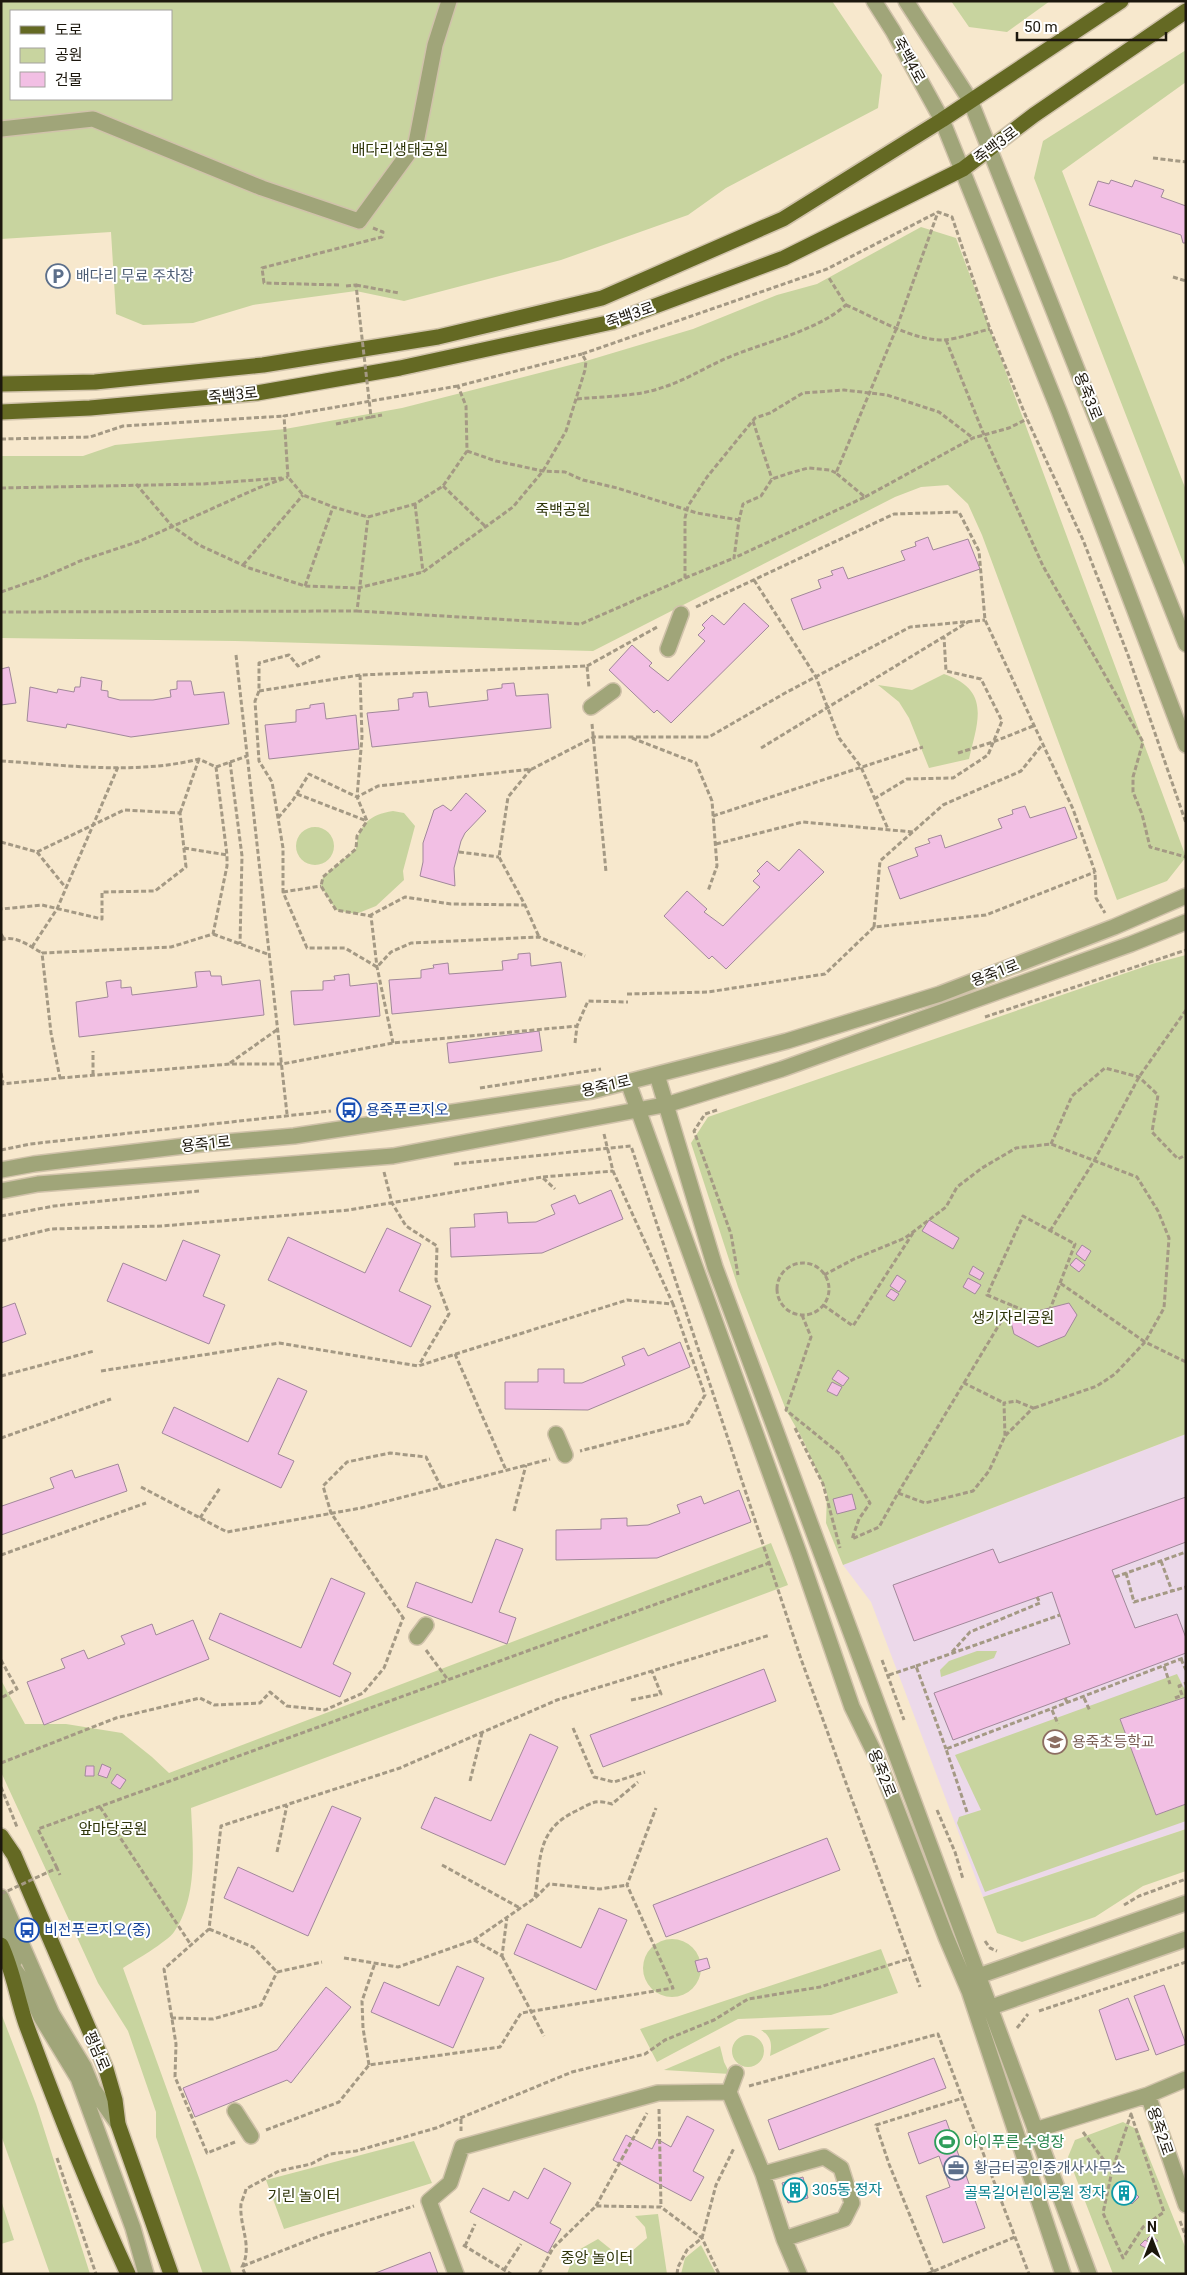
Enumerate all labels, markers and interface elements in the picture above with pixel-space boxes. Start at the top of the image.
legend [10,10,172,100]
scale bar [1017,10,1166,42]
text: 50 m [1024,18,1058,36]
text: 도로 [55,21,83,39]
street label: 죽백4로 [889,34,929,86]
text: 공원 [55,46,83,64]
text: 건물 [55,71,83,89]
street label: 죽백3로 [971,123,1021,167]
park label: 배다리생태공원 [352,141,448,159]
parking icon: 배다리 무료 주차장 [45,263,71,289]
place label: 배다리 무료 주차장 [76,267,194,285]
street label: 죽백3로 [604,298,656,332]
street label: 용죽3로 [1070,370,1106,422]
street label: 죽백3로 [207,383,259,407]
park label: 죽백공원 [535,501,591,519]
street label: 용죽1로 [969,956,1021,990]
street label: 용죽1로 [580,1072,632,1100]
bus stop icon: 용죽푸르지오 [336,1097,362,1123]
place label: 용죽푸르지오 [366,1101,449,1119]
street label: 용죽1로 [180,1132,232,1156]
park label: 생기자리공원 [972,1309,1054,1327]
school or university icon: 용죽초등학교 [1042,1729,1068,1755]
place label: 용죽초등학교 [1072,1733,1155,1751]
street label: 용죽2로 [864,1747,900,1799]
park label: 앞마당공원 [78,1820,148,1838]
bus stop icon: 비전푸르지오(중) [14,1917,40,1943]
place label: 비전푸르지오(중) [44,1921,151,1939]
street label: 평남로 [81,2028,113,2074]
street label: 용죽2로 [1143,2105,1177,2157]
sports icon: 아이푸른 수영장 [934,2129,960,2155]
place label: 아이푸른 수영장 [964,2133,1065,2151]
office icon: 황금터공인중개사사무소 [943,2155,969,2181]
place label: 황금터공인중개사사무소 [974,2159,1126,2177]
building icon: 305동 정자 [782,2177,808,2203]
building icon: 골목길어린이공원 정자 [1111,2180,1137,2206]
place label: 305동 정자 [812,2181,883,2199]
place label: 골목길어린이공원 정자 [964,2184,1106,2202]
park label: 기린 놀이터 [268,2187,340,2205]
north arrow [1127,2215,1177,2265]
text: N [1147,2219,1157,2235]
park label: 중앙 놀이터 [561,2249,633,2267]

